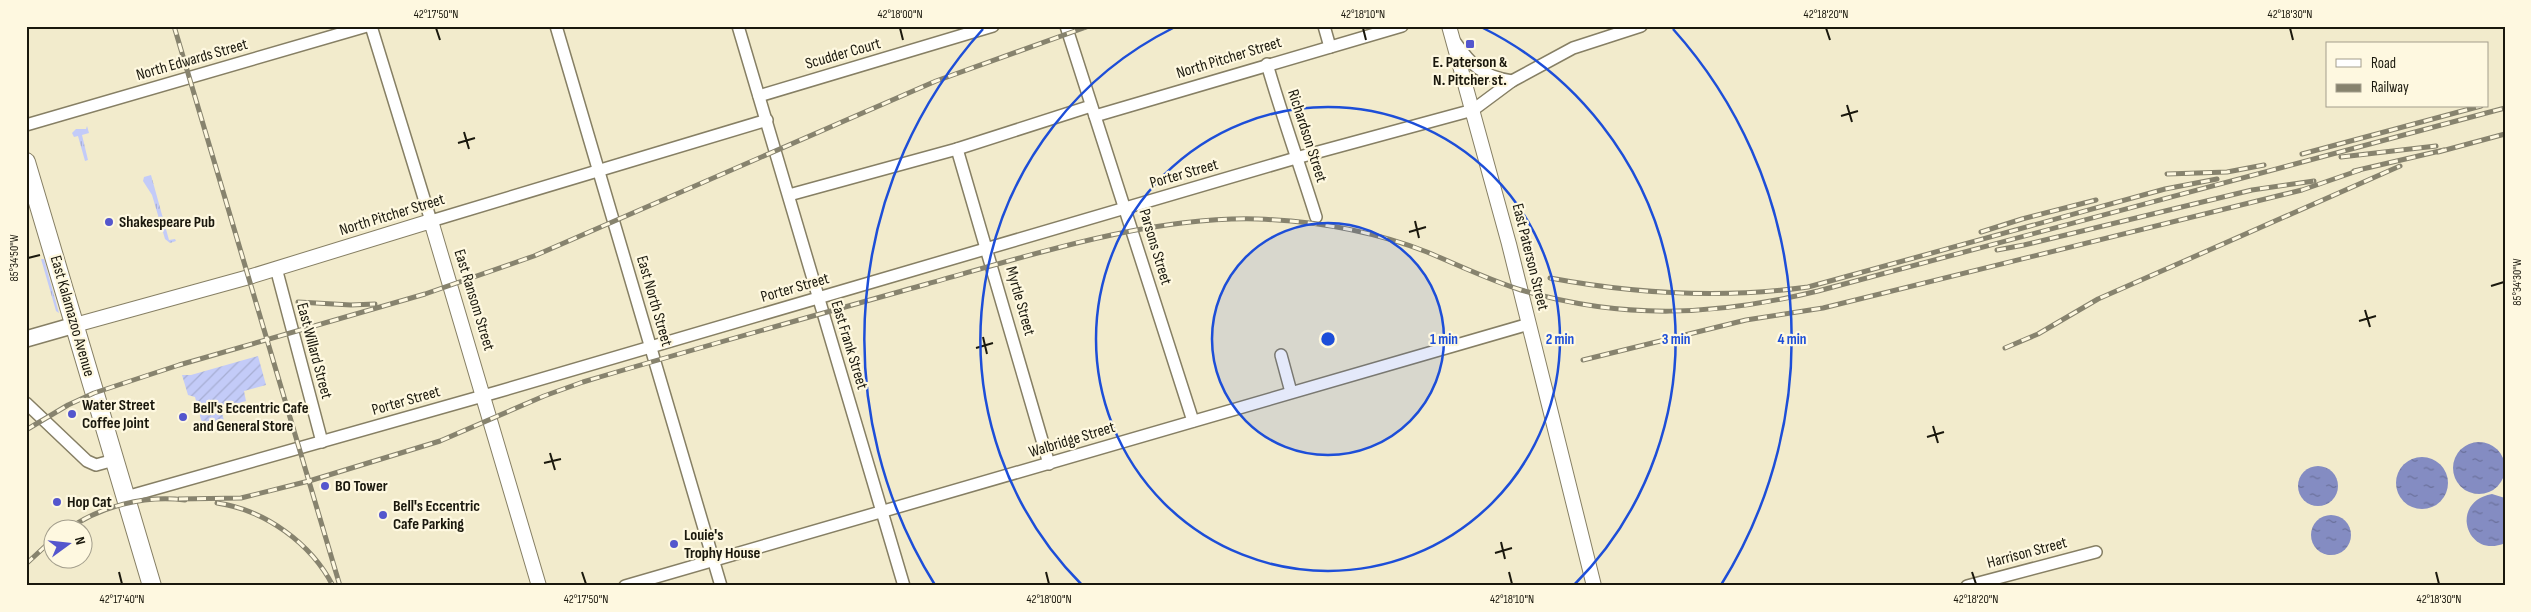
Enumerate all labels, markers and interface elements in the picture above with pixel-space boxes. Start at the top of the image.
text: 42°17'50"N [414,7,458,22]
text: 42°18'00"N [877,7,923,22]
text: 42°18'10"N [1341,7,1385,22]
text: 42°18'20"N [1804,7,1848,22]
text: 42°18'30"N [2268,7,2312,22]
street label: North Pitcher Street [1174,33,1284,83]
street label: Scudder Court [803,34,883,74]
street label: North Edwards Street [134,35,250,85]
marker: E. Paterson & N. Pitcher st. [1464,38,1476,50]
legend [2326,42,2488,108]
place label: E. Paterson & N. Pitcher st. [1433,53,1508,90]
text: Road [2371,54,2396,73]
text: Railway [2371,78,2409,97]
street label: Richardson Street [1283,87,1331,185]
street label: Porter Street [1148,155,1220,193]
street label: North Pitcher Street [337,190,447,240]
street label: East Paterson Street [1508,202,1552,313]
street label: Parsons Street [1134,207,1176,287]
place label: Shakespeare Pub [119,213,215,232]
marker: Shakespeare Pub [103,216,115,228]
text: 85°34'50"W [7,234,22,282]
street label: East Ransom Street [450,247,498,353]
street label: East Kalamazoo Avenue [46,253,98,379]
street label: East North Street [632,254,676,349]
text: 85°34'30"W [2510,258,2525,306]
street label: Myrtle Street [1001,264,1039,338]
street label: Porter Street [759,269,831,307]
street label: East Frank Street [827,298,871,392]
street label: East Willard Street [292,301,336,401]
centre of rings [1319,330,1337,348]
text: 1 min [1430,330,1458,349]
text: 2 min [1546,330,1574,349]
text: 3 min [1662,330,1690,349]
text: 4 min [1778,330,1806,349]
street label: Porter Street [370,382,442,420]
place label: Water Street Coffee Joint [82,396,155,433]
place label: Bell's Eccentric Cafe and General Store [193,399,309,436]
marker: Water Street Coffee Joint [66,408,78,420]
marker: Bell's Eccentric Cafe and General Store [177,411,189,423]
street label: Walbridge Street [1027,418,1117,462]
place label: BO Tower [335,477,388,496]
marker: BO Tower [319,480,331,492]
place label: Hop Cat [67,493,112,512]
marker: Hop Cat [51,496,63,508]
place label: Bell's Eccentric Cafe Parking [393,497,480,534]
marker: Bell's Eccentric Cafe Parking [377,509,389,521]
north arrow [42,520,92,570]
place label: Louie's Trophy House [684,526,761,563]
street label: Harrison Street [1985,533,2069,573]
text: N [71,535,89,547]
marker: Louie's Trophy House [668,538,680,550]
text: 42°17'40"N [100,592,144,607]
text: 42°17'50"N [564,592,608,607]
text: 42°18'00"N [1026,592,1072,607]
text: 42°18'10"N [1490,592,1534,607]
text: 42°18'20"N [1954,592,1998,607]
text: 42°18'30"N [2417,592,2461,607]

